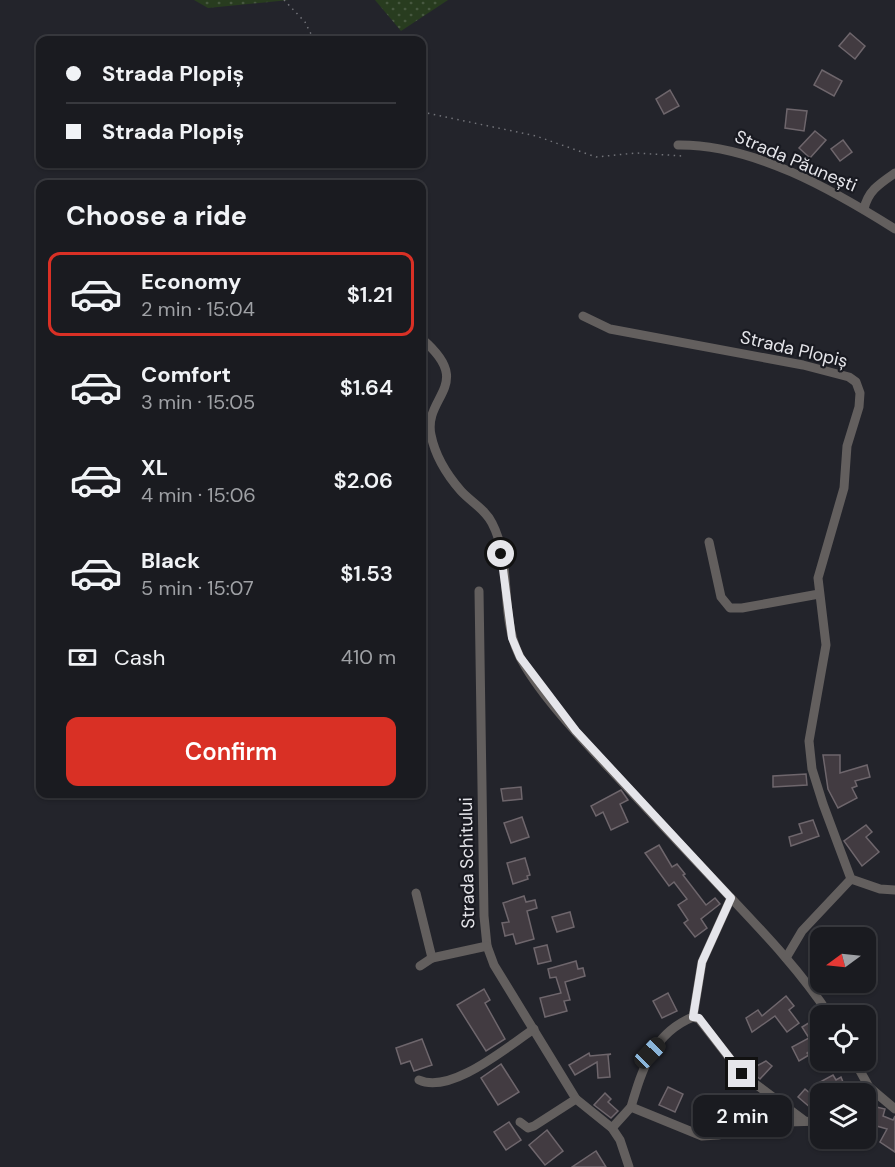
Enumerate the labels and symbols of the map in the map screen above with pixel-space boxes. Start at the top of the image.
street label: Strada Păunești [731,124,861,198]
street label: Strada Plopiș [738,325,850,373]
route start [487,540,514,567]
street label: Strada Schitului [454,797,480,929]
north arrow [810,927,876,993]
car [631,1034,669,1072]
route end [728,1060,755,1087]
callout: 2 min [692,1095,792,1137]

